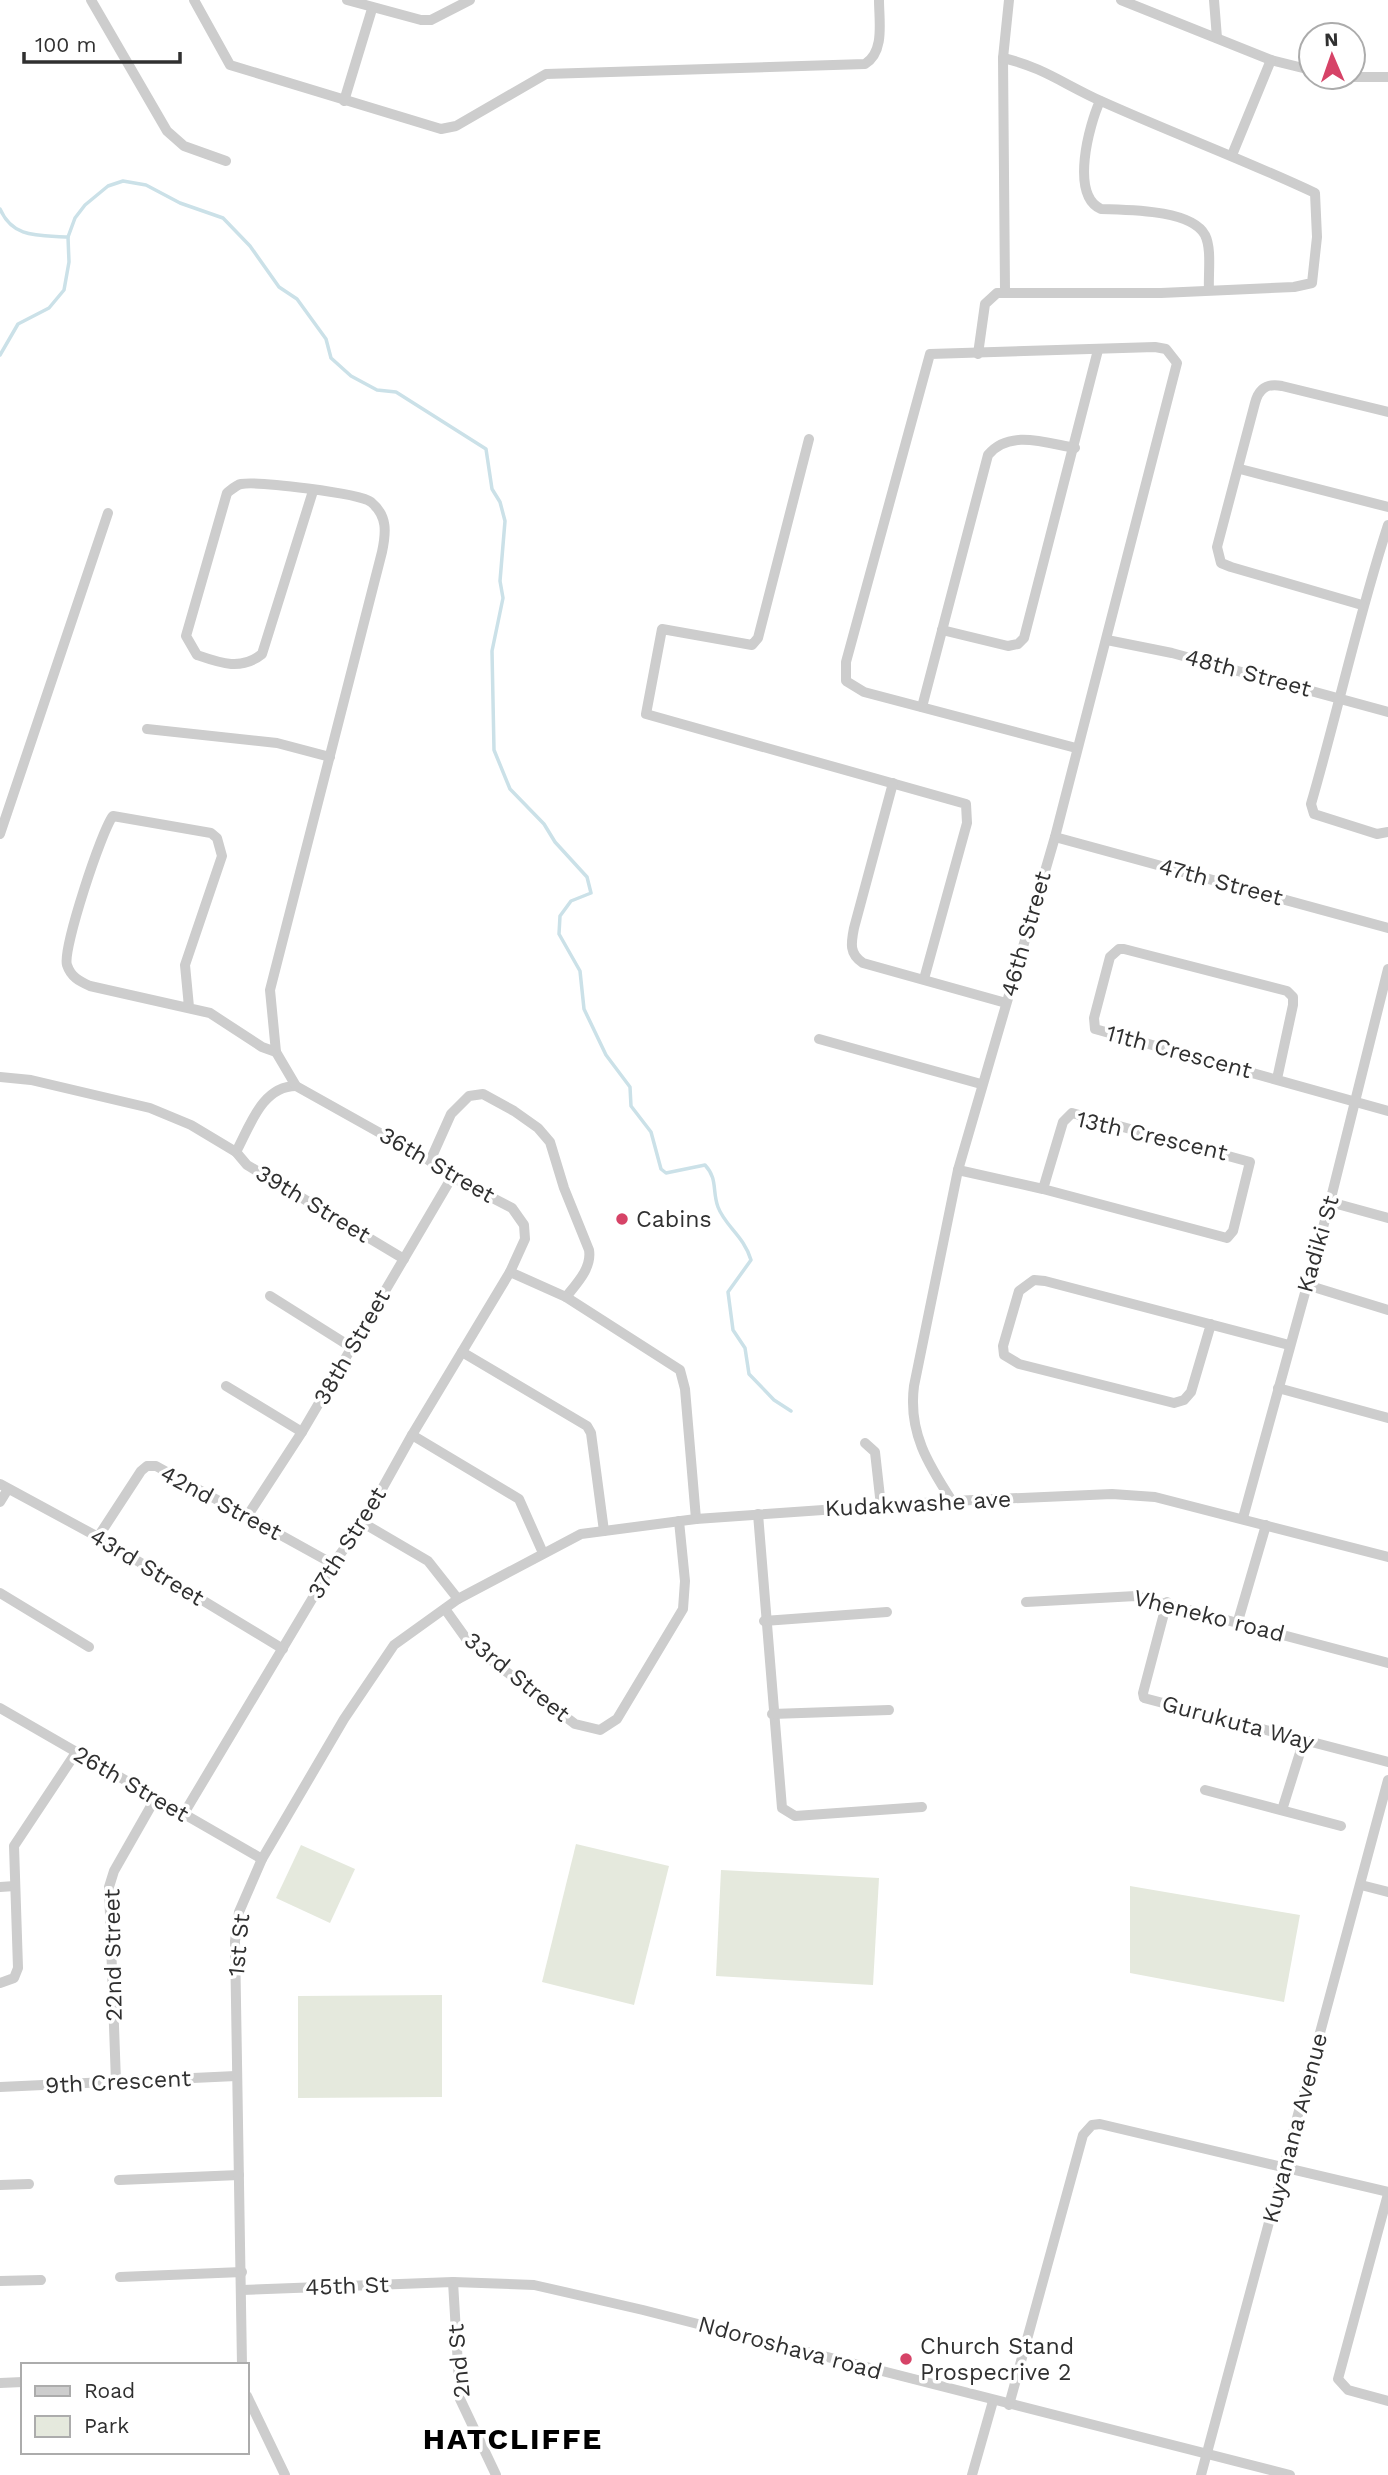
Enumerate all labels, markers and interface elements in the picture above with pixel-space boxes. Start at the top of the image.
scale bar [24,21,180,65]
north arrow [1297,21,1367,91]
text: N [1324,28,1339,51]
text: 100 m [35,32,97,57]
street label: 48th Street [1182,643,1314,703]
street label: 47th Street [1156,853,1286,912]
street label: 46th Street [995,868,1057,1000]
street label: 11th Crescent [1103,1020,1255,1085]
street label: 13th Crescent [1074,1106,1230,1167]
street label: 36th Street [375,1121,500,1209]
street label: 39th Street [251,1159,375,1249]
street label: Kadiki St [1291,1192,1345,1296]
place label: Cabins [636,1206,712,1233]
marker: Cabins [614,1211,630,1227]
street label: 38th Street [308,1284,396,1409]
street label: 42nd Street [156,1460,286,1546]
street label: 37th Street [302,1482,392,1604]
street label: Kudakwashe ave [824,1486,1012,1522]
street label: 43rd Street [85,1522,209,1612]
street label: Vheneko road [1131,1584,1287,1648]
street label: 33rd Street [459,1626,575,1728]
street label: Gurukuta Way [1159,1690,1317,1756]
street label: 26th Street [69,1740,194,1828]
street label: 22nd Street [98,1888,128,2022]
street label: 1st St [223,1912,255,1978]
street label: Kuyanana Avenue [1257,2030,1333,2226]
street label: 9th Crescent [44,2065,192,2099]
street label: 45th St [305,2271,390,2301]
street label: Ndoroshava road [695,2311,885,2385]
street label: 2nd St [442,2322,476,2399]
place label: Church Stand Prospecrive 2 [920,2333,1074,2386]
marker: Church Stand Prospecrive 2 [898,2351,914,2367]
legend [21,2363,248,2454]
text: Road [84,2378,135,2403]
text: Park [84,2413,129,2438]
district label: HATCLIFFE [423,2421,603,2456]

